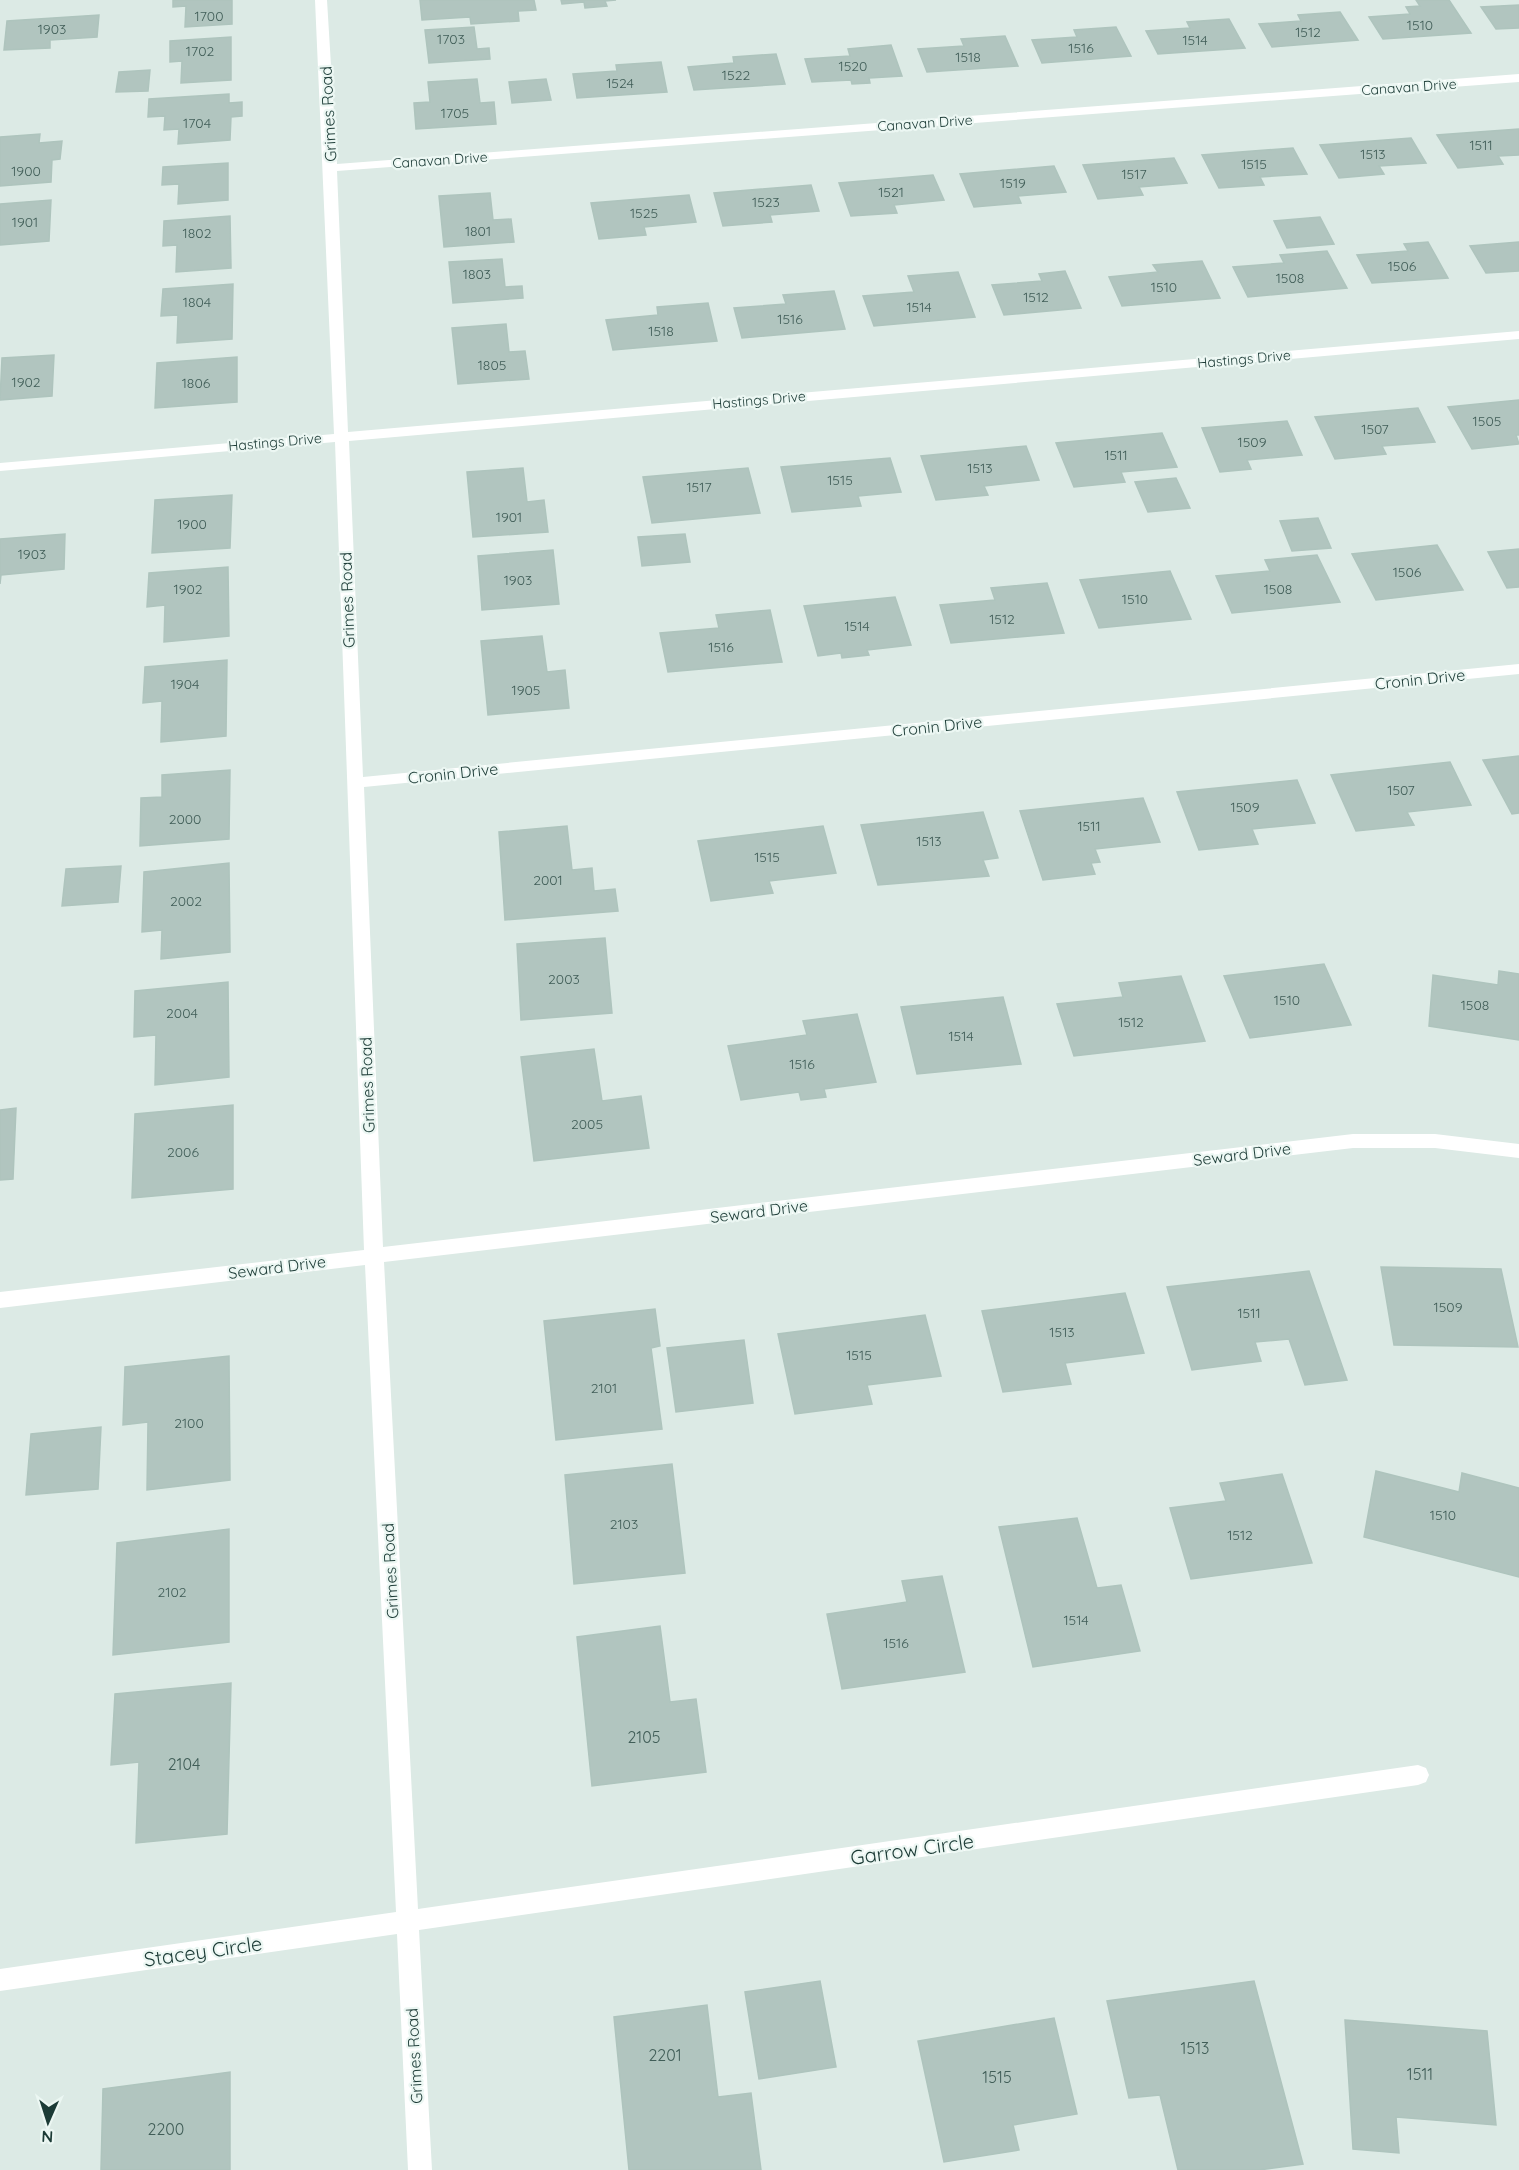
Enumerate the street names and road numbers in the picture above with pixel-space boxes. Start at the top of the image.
street label: Grimes Road [316,66,340,162]
street label: Canavan Drive [1361,75,1457,99]
street label: Canavan Drive [877,111,973,135]
street label: Canavan Drive [392,148,488,172]
street label: Hastings Drive [1197,346,1292,372]
street label: Hastings Drive [712,387,807,413]
street label: Hastings Drive [228,429,323,455]
street label: Grimes Road [335,552,359,648]
street label: Cronin Drive [1374,664,1466,694]
street label: Cronin Drive [891,711,983,741]
street label: Cronin Drive [407,758,499,788]
street label: Grimes Road [355,1037,379,1133]
street label: Seward Drive [1192,1138,1292,1170]
street label: Seward Drive [709,1195,809,1227]
street label: Seward Drive [227,1251,327,1283]
street label: Grimes Road [378,1523,402,1619]
street label: Garrow Circle [849,1828,975,1870]
street label: Stacey Circle [142,1930,264,1972]
street label: Grimes Road [402,2008,426,2104]

